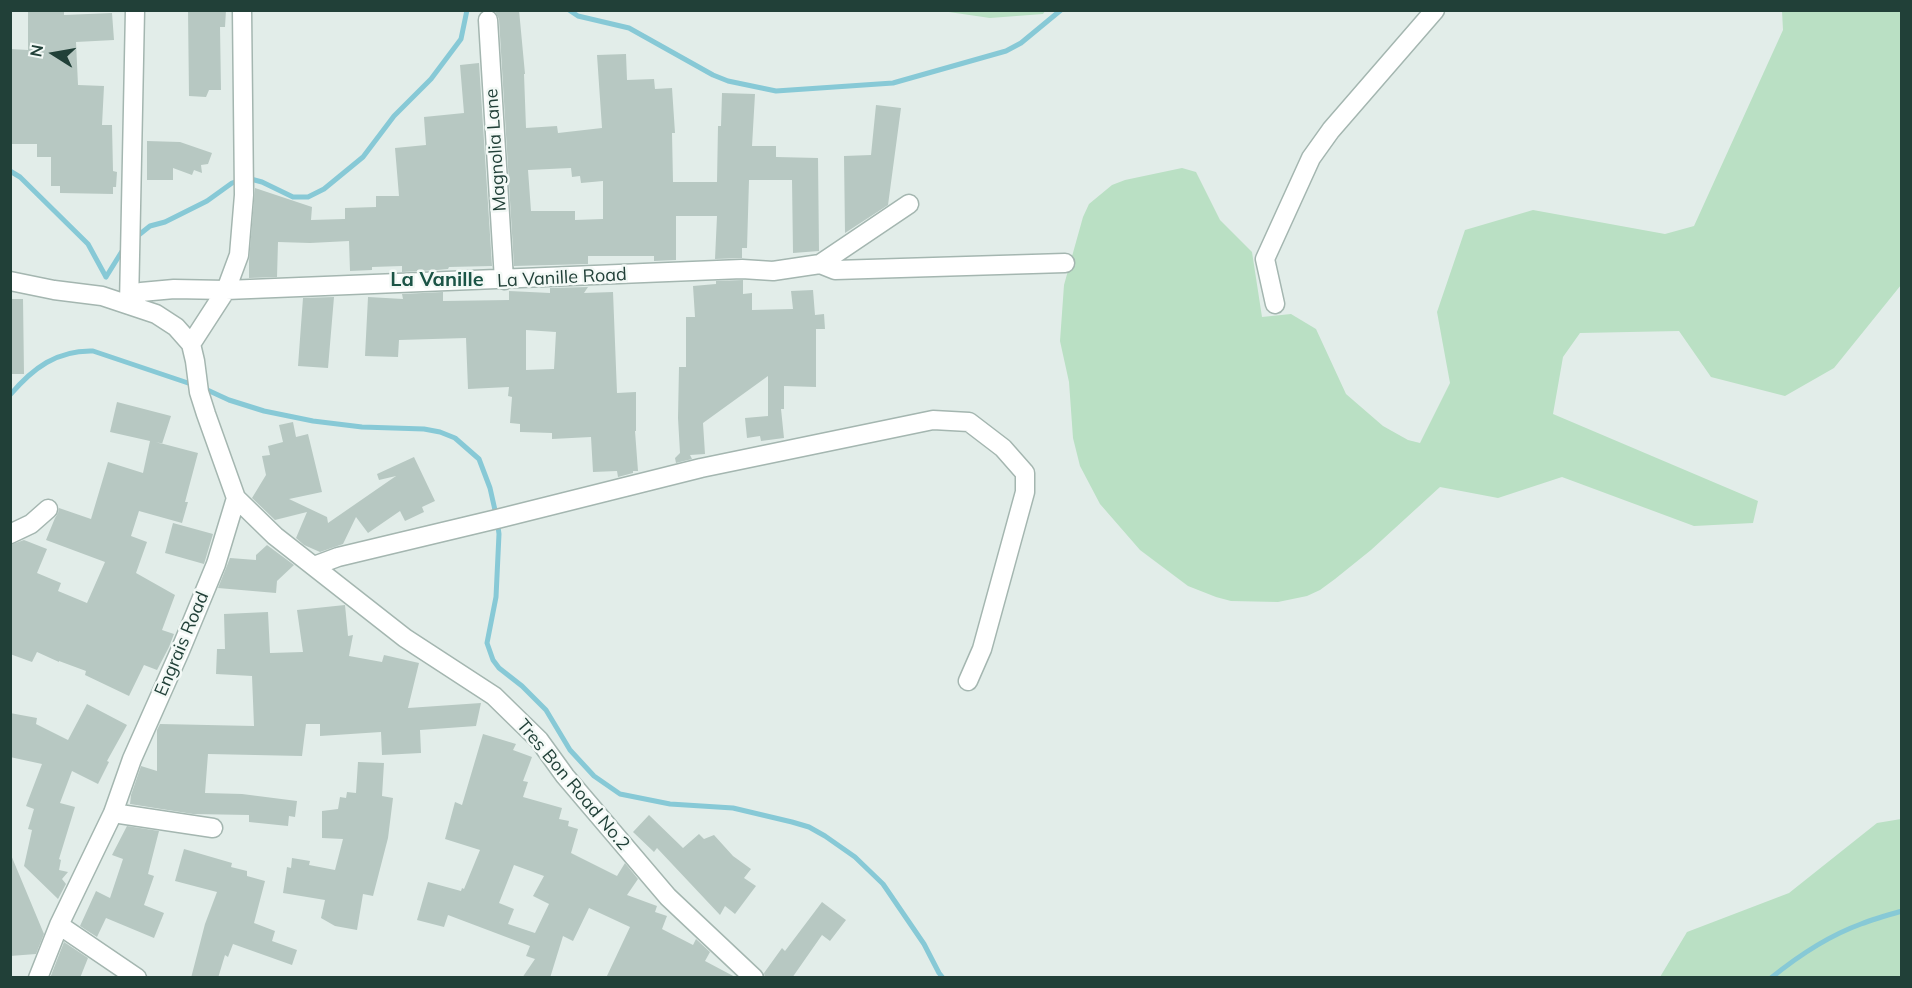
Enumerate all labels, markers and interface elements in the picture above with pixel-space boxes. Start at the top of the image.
north arrow [24,24,84,84]
text: N [25,43,47,58]
street label: Magnolia Lane [481,88,511,212]
street label: La Vanille Road [497,264,627,292]
district label: La Vanille [390,268,484,292]
street label: Engrais Road [150,589,214,699]
street label: Tres Bon Road No.2 [512,715,634,855]

